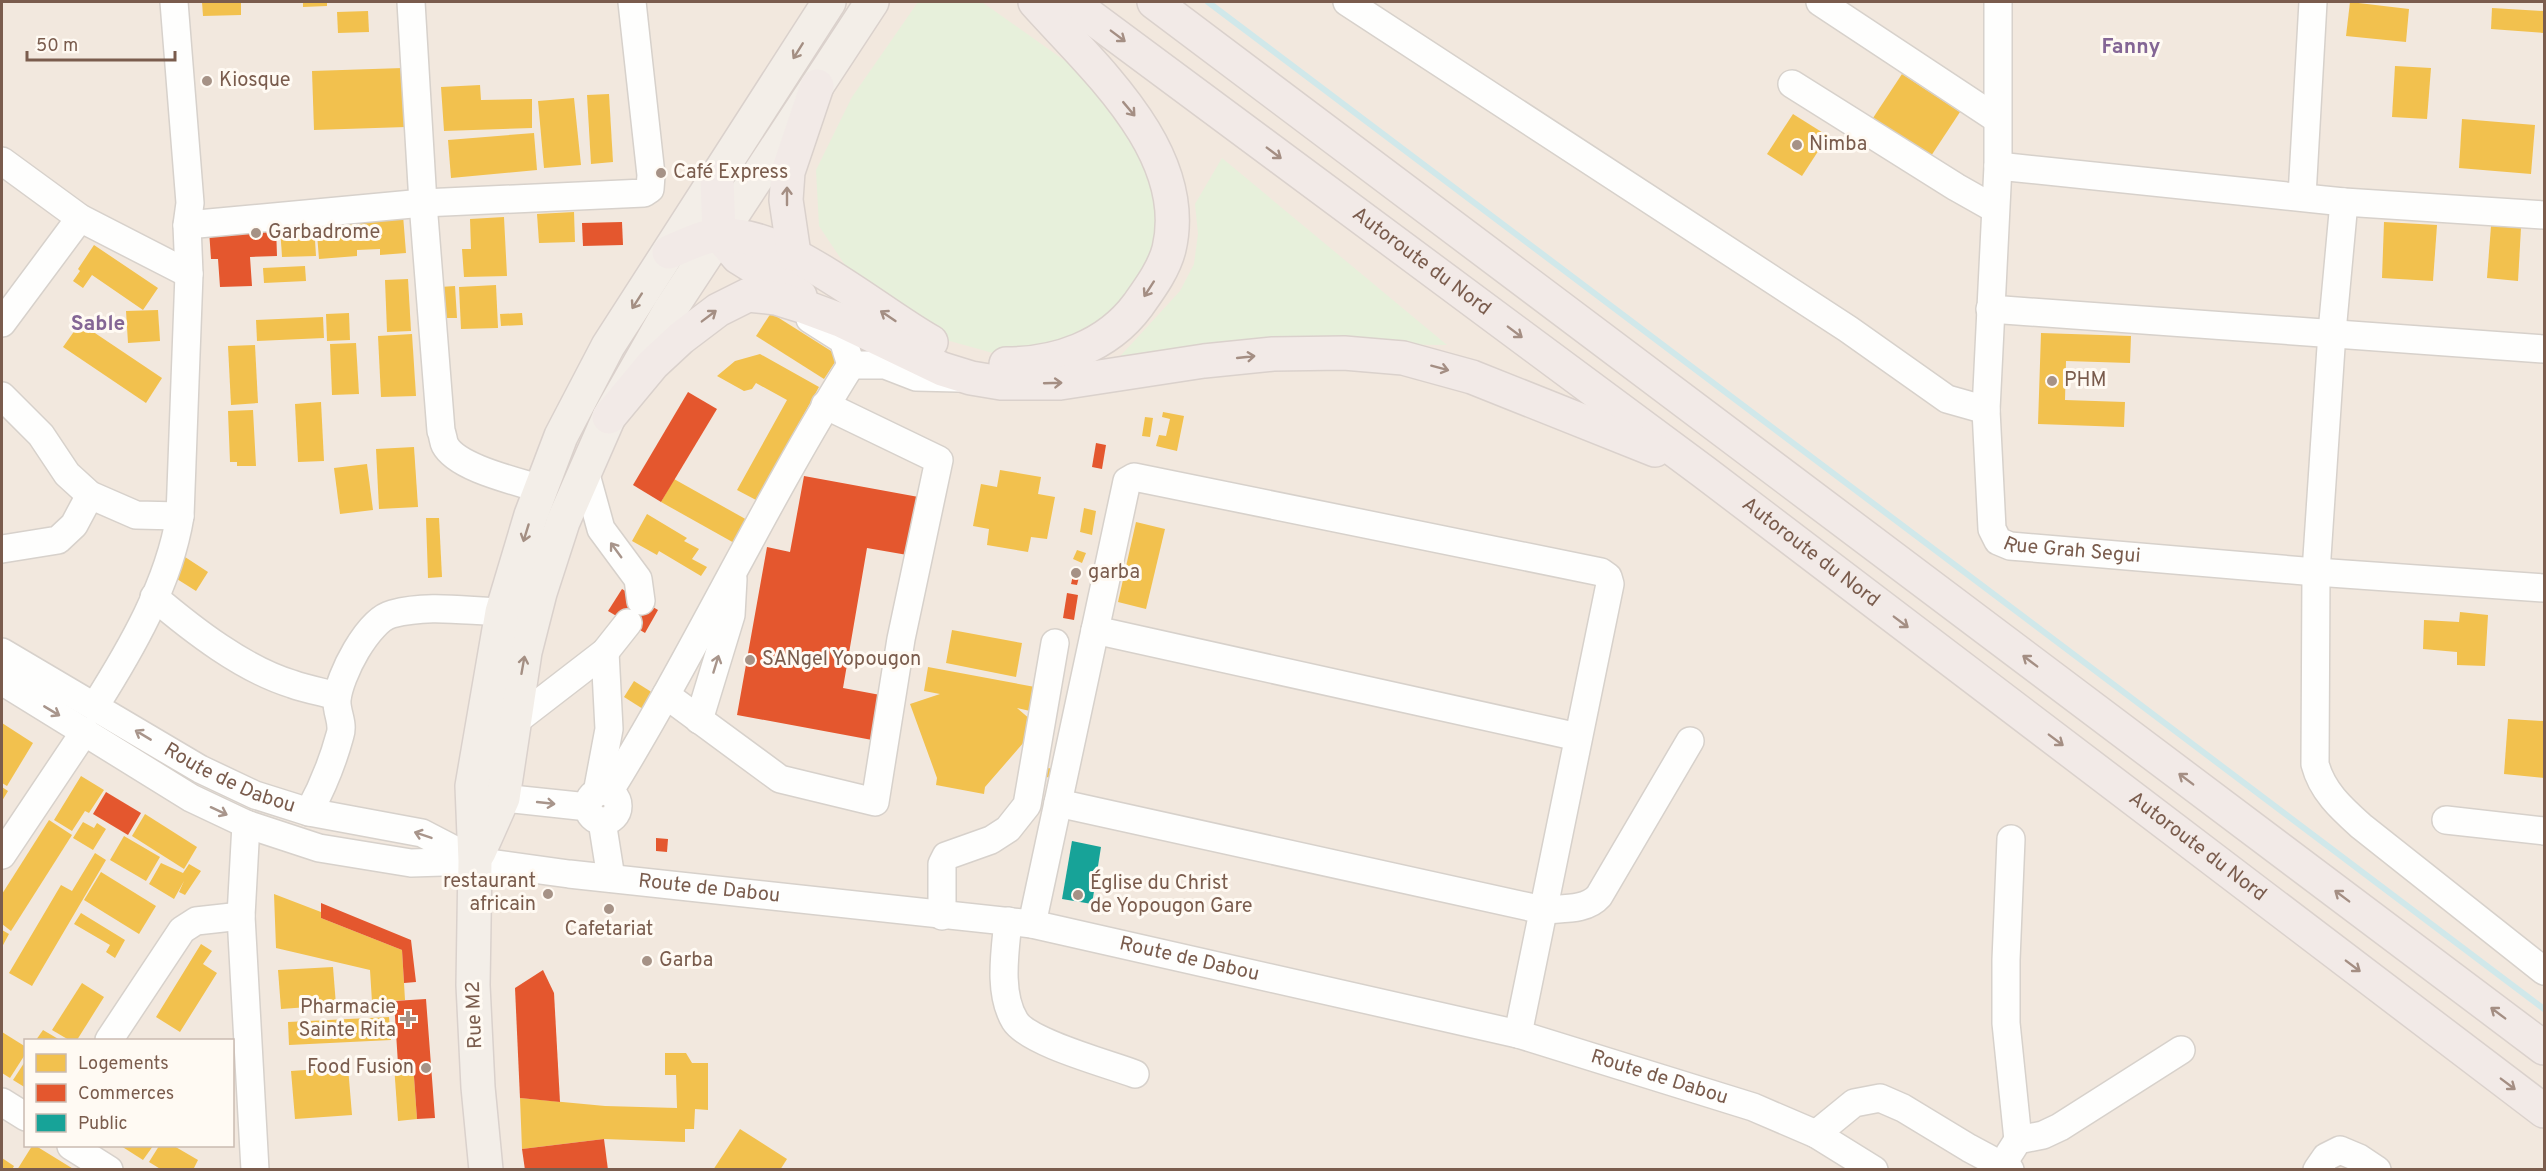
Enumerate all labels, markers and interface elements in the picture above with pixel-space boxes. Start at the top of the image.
scale bar [27,24,176,62]
one-way arrow [1109,30,1125,43]
district label: Fanny [2102,34,2160,61]
text: 50 m [36,35,78,58]
one-way arrow [791,42,803,59]
place label: Kiosque [219,68,291,94]
marker: Kiosque [200,74,214,88]
one-way arrow [1122,101,1136,116]
place label: Nimba [1809,132,1867,158]
marker: Nimba [1790,138,1804,152]
one-way arrow [1266,146,1282,159]
place label: Café Express [673,160,788,186]
marker: Café Express [654,166,668,180]
one-way arrow [781,187,793,207]
street label: Autoroute du Nord [1346,202,1496,322]
place label: Garbadrome [268,220,380,246]
marker: Garbadrome [249,226,263,240]
one-way arrow [1143,280,1155,296]
one-way arrow [631,292,643,309]
one-way arrow [701,310,717,323]
one-way arrow [880,310,896,322]
district label: Sable [71,311,125,338]
one-way arrow [1507,325,1523,338]
one-way arrow [1236,351,1256,362]
one-way arrow [1430,363,1449,375]
place label: PHM [2064,368,2107,394]
marker: PHM [2045,374,2059,388]
one-way arrow [1043,377,1063,388]
street label: Autoroute du Nord [1736,492,1885,614]
one-way arrow [520,523,531,542]
street label: Rue Grah Segui [1999,531,2142,570]
one-way arrow [610,542,623,558]
place label: garba [1088,560,1140,586]
marker: garba [1069,566,1083,580]
one-way arrow [1893,615,1909,628]
place label: SANgel Yopougon [762,647,921,673]
marker: SANgel Yopougon [743,653,757,667]
one-way arrow [711,655,722,674]
one-way arrow [2022,655,2038,668]
one-way arrow [517,656,528,676]
one-way arrow [43,706,60,718]
one-way arrow [135,729,152,741]
one-way arrow [2048,734,2064,747]
street label: Route de Dabou [159,737,298,820]
one-way arrow [2178,772,2194,785]
street label: Autoroute du Nord [2123,786,2271,908]
one-way arrow [535,797,555,808]
one-way arrow [209,806,227,818]
one-way arrow [414,828,433,839]
place label: restaurant africain [443,869,536,918]
street label: Route de Dabou [637,869,781,910]
place label: Église du Christ de Yopougon Gare [1090,869,1253,920]
marker: restaurant africain [541,887,555,901]
marker: Église du Christ de Yopougon Gare [1071,888,1085,902]
one-way arrow [2334,889,2350,902]
marker: Cafetariat [602,902,616,916]
place label: Cafetariat [565,917,653,943]
street label: Route de Dabou [1117,931,1262,988]
place label: Garba [659,948,713,974]
marker: Garba [640,954,654,968]
one-way arrow [2345,959,2361,972]
street label: Rue M2 [461,981,489,1049]
place label: Pharmacie Sainte Rita [298,995,396,1044]
one-way arrow [2490,1006,2506,1019]
marker: Pharmacie Sainte Rita [401,1012,415,1026]
legend [24,1039,234,1147]
street label: Route de Dabou [1587,1044,1731,1111]
text: Logements [78,1053,169,1076]
place label: Food Fusion [307,1055,414,1081]
marker: Food Fusion [419,1061,433,1075]
one-way arrow [2500,1078,2516,1090]
text: Commerces [78,1083,174,1106]
text: Public [78,1113,128,1136]

